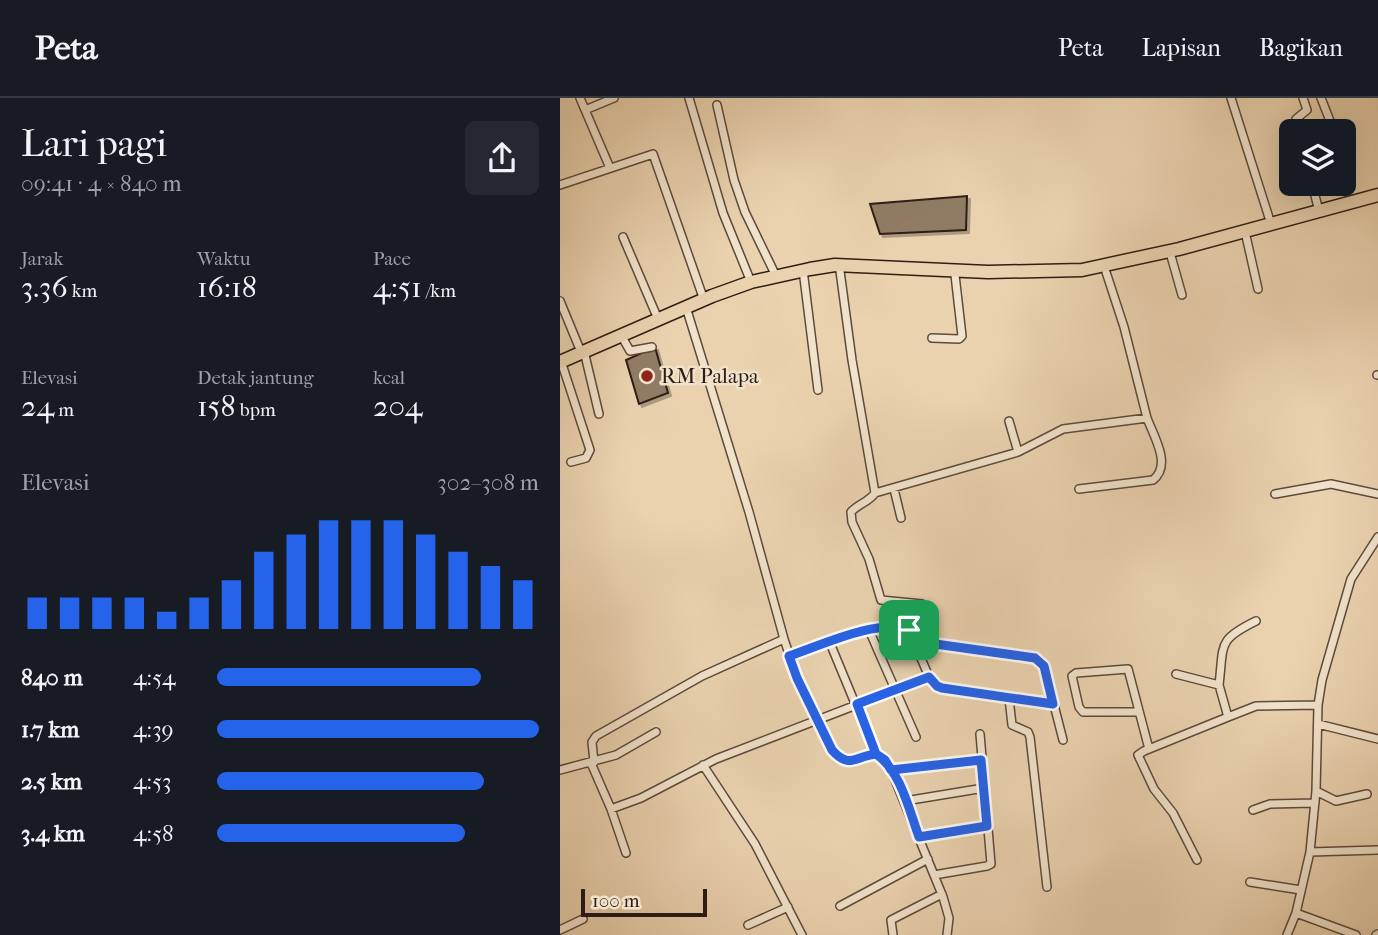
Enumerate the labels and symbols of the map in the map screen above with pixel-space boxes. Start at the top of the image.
place label: RM Palapa [661,364,759,388]
marker: RM Palapa [639,368,655,384]
pin [879,600,939,660]
scale bar [581,886,707,918]

